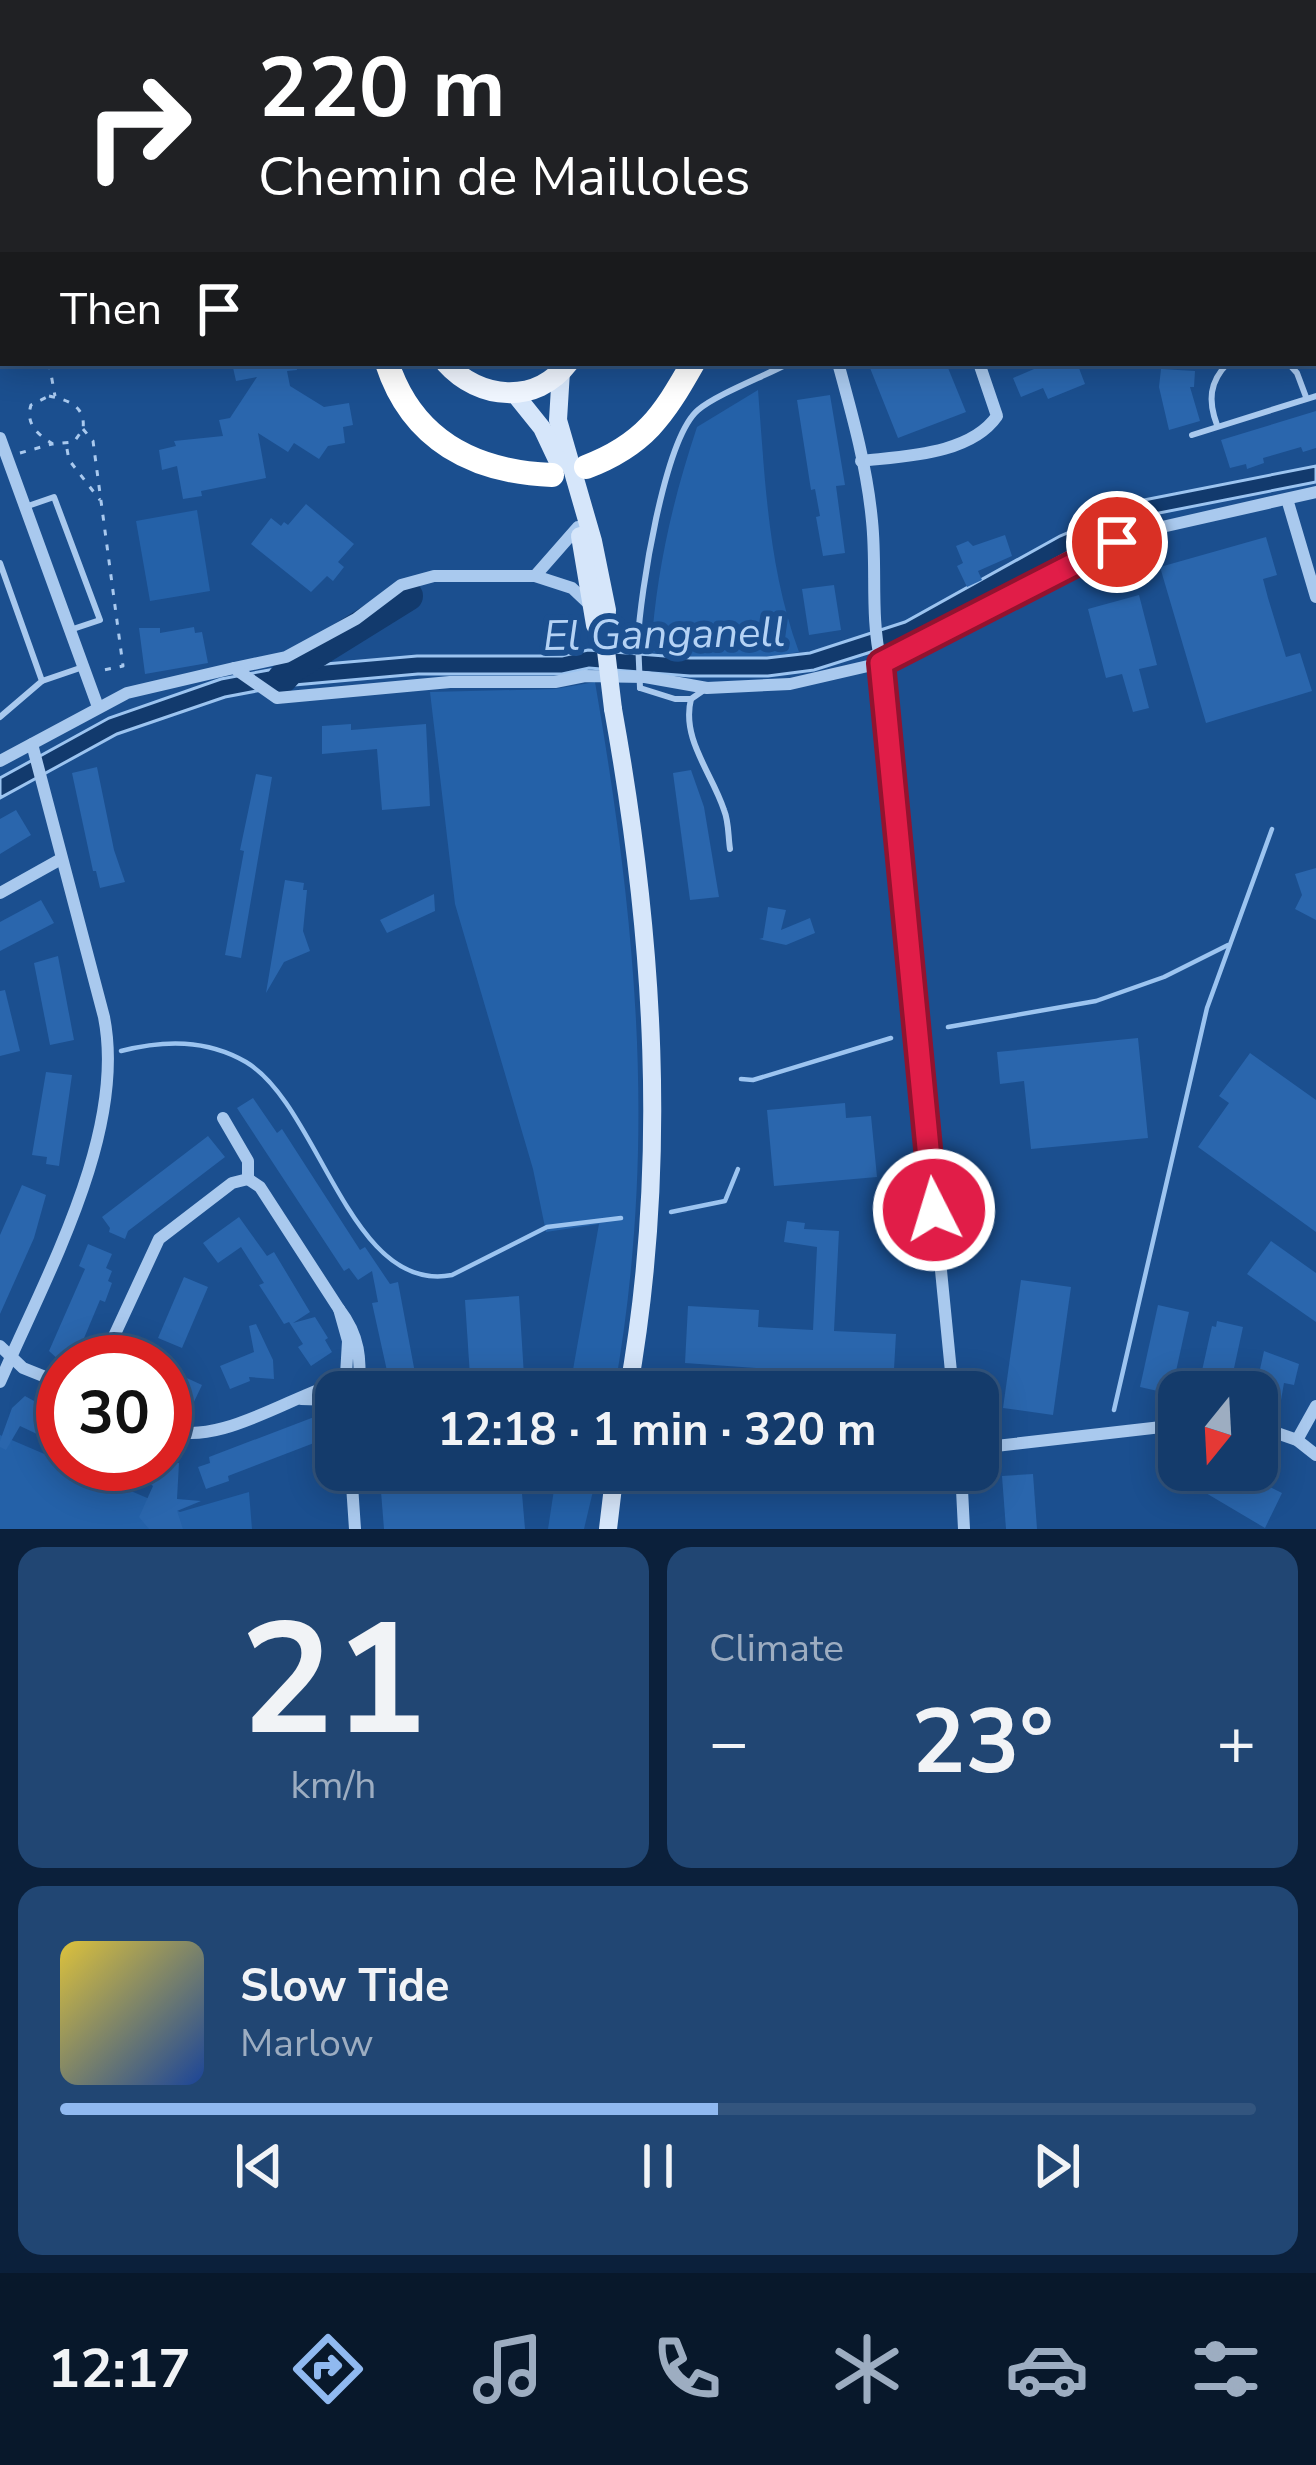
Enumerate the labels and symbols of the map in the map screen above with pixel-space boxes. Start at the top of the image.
pin [1066,491,1168,593]
water label: El Ganganell [542,604,786,665]
position arrow [871,1147,997,1273]
speed limit sign: 30 [36,1335,192,1491]
north arrow [1158,1371,1278,1491]

